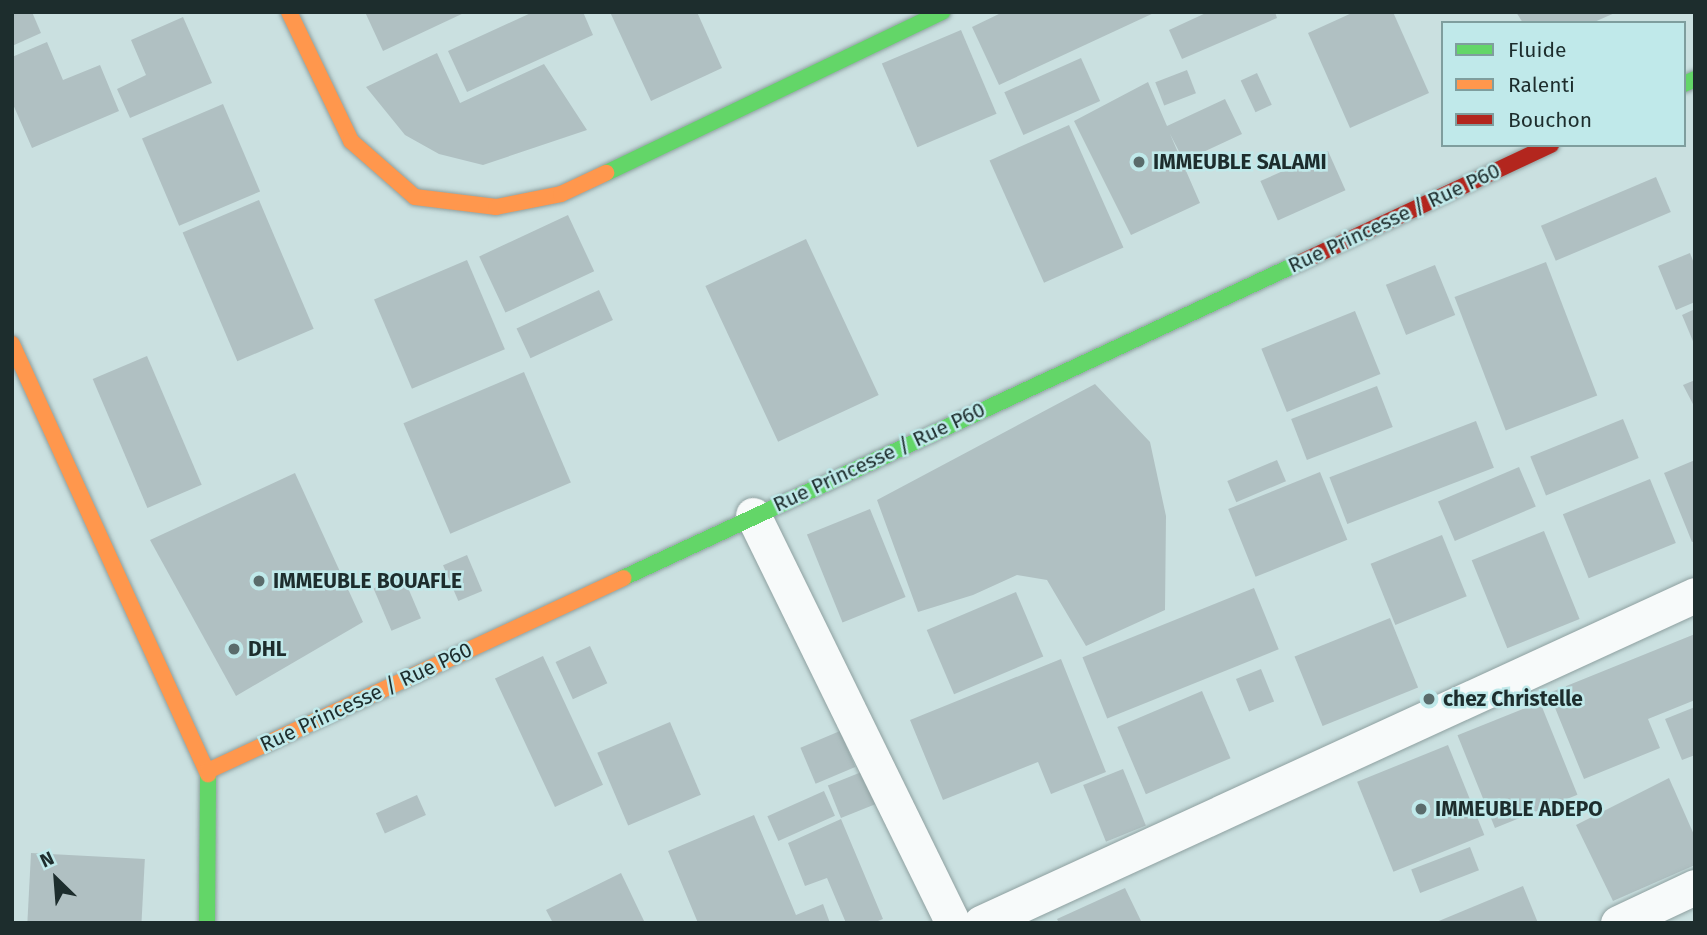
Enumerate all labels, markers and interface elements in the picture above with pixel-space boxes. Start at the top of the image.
legend [1441,21,1686,147]
text: Fluide [1508,37,1566,63]
text: Ralenti [1508,72,1575,98]
text: Bouchon [1508,107,1592,133]
place label: IMMEUBLE SALAMI [1153,149,1327,175]
marker: IMMEUBLE SALAMI [1131,154,1147,170]
street label: Rue Princesse / Rue P60 [1284,158,1504,278]
street label: Rue Princesse / Rue P60 [769,397,989,517]
place label: IMMEUBLE BOUAFLE [273,568,462,594]
marker: IMMEUBLE BOUAFLE [251,573,267,589]
place label: DHL [248,636,286,662]
street label: Rue Princesse / Rue P60 [256,637,476,757]
marker: DHL [226,641,242,657]
place label: chez Christelle [1443,686,1583,712]
marker: chez Christelle [1421,691,1437,707]
place label: IMMEUBLE ADEPO [1435,796,1603,822]
marker: IMMEUBLE ADEPO [1413,801,1429,817]
north arrow [21,844,91,914]
text: N [36,846,57,873]

